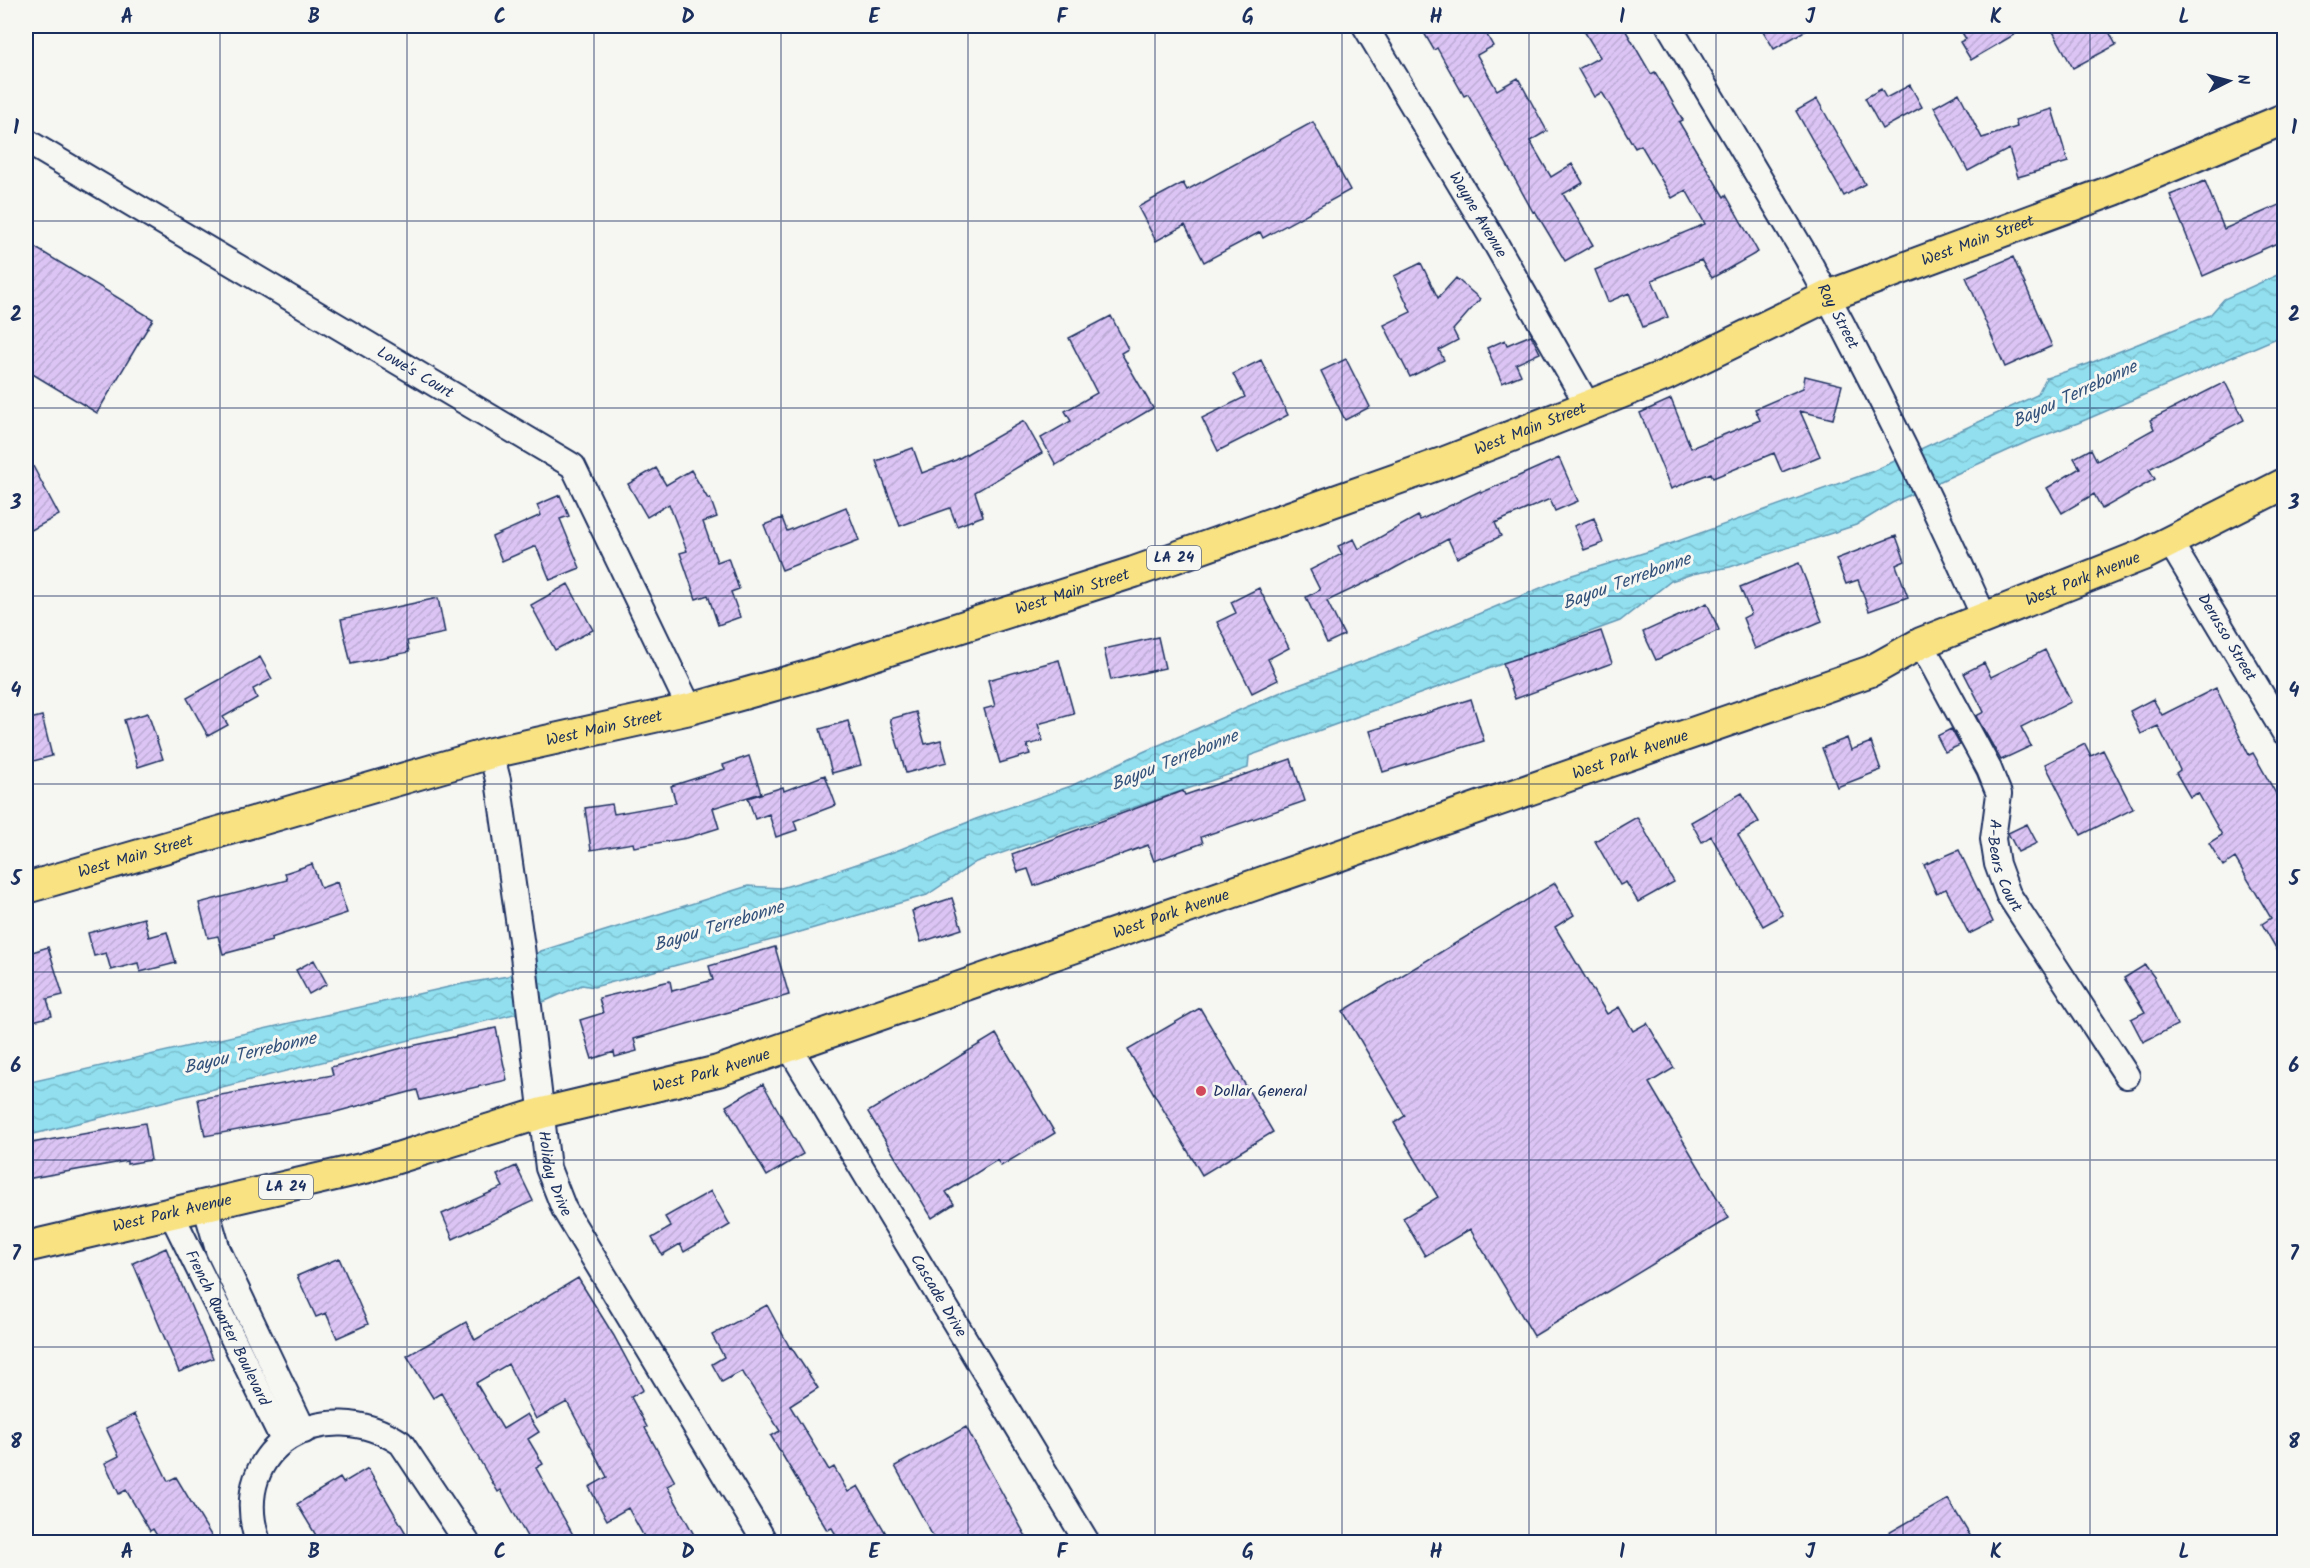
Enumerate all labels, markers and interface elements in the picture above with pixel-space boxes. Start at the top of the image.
text: A [121,2,133,34]
text: B [308,2,320,34]
text: C [494,2,506,34]
text: D [681,2,695,34]
text: E [868,2,880,34]
text: F [1057,2,1069,34]
text: G [1242,2,1254,34]
text: H [1429,2,1443,34]
text: I [1619,2,1625,34]
text: J [1805,2,1816,34]
text: K [1990,2,2002,34]
text: L [2179,2,2189,34]
north arrow [2199,51,2259,111]
text: N [2229,73,2255,86]
text: 1 [13,113,19,145]
text: 1 [2291,113,2297,145]
street label: Wayne Avenue [1443,167,1514,262]
street label: West Main Street [1918,208,2038,273]
street label: Roy Street [1810,279,1866,354]
text: 2 [10,300,22,332]
text: 2 [2288,300,2300,332]
street label: Lowe's Court [372,340,459,405]
water label: Bayou Terrebonne [2008,353,2144,437]
street label: West Main Street [1470,395,1591,462]
text: 3 [10,488,22,520]
text: 3 [2288,488,2300,520]
water label: Bayou Terrebonne [1559,545,1697,619]
street label: West Park Avenue [2021,545,2144,613]
road number: LA 24 [1147,546,1201,570]
street label: West Main Street [1012,561,1133,622]
street label: Derusso Street [2191,589,2264,687]
text: 4 [11,676,22,708]
text: 4 [2289,676,2300,708]
street label: West Main Street [543,703,665,753]
water label: Bayou Terrebonne [1107,722,1245,800]
street label: West Park Avenue [1569,723,1692,786]
street label: A-Bears Court [1980,818,2030,918]
street label: West Main Street [75,827,197,885]
text: 5 [10,864,23,896]
text: 5 [2288,864,2301,896]
street label: West Park Avenue [1110,882,1233,946]
water label: Bayou Terrebonne [650,893,790,961]
water label: Bayou Terrebonne [181,1024,321,1083]
street label: West Park Avenue [650,1041,774,1099]
text: 6 [11,1051,22,1083]
text: 6 [2289,1051,2300,1083]
place label: Dollar General [1213,1079,1307,1104]
marker: Dollar General [1194,1084,1208,1098]
street label: Holiday Drive [531,1129,578,1222]
road number: LA 24 [259,1175,313,1199]
street label: West Park Avenue [110,1187,234,1239]
text: 7 [11,1239,21,1271]
text: 7 [2289,1239,2299,1271]
street label: French Quarter Boulevard [179,1245,277,1411]
street label: Cascade Drive [904,1249,973,1342]
text: 8 [10,1427,22,1459]
text: 8 [2288,1427,2300,1459]
text: A [121,1537,133,1568]
text: B [308,1537,320,1568]
text: C [494,1537,506,1568]
text: D [681,1537,695,1568]
text: E [868,1537,880,1568]
text: F [1057,1537,1069,1568]
text: G [1242,1537,1254,1568]
text: H [1429,1537,1443,1568]
text: I [1619,1537,1625,1568]
text: J [1805,1537,1816,1568]
text: K [1990,1537,2002,1568]
text: L [2179,1537,2189,1568]

